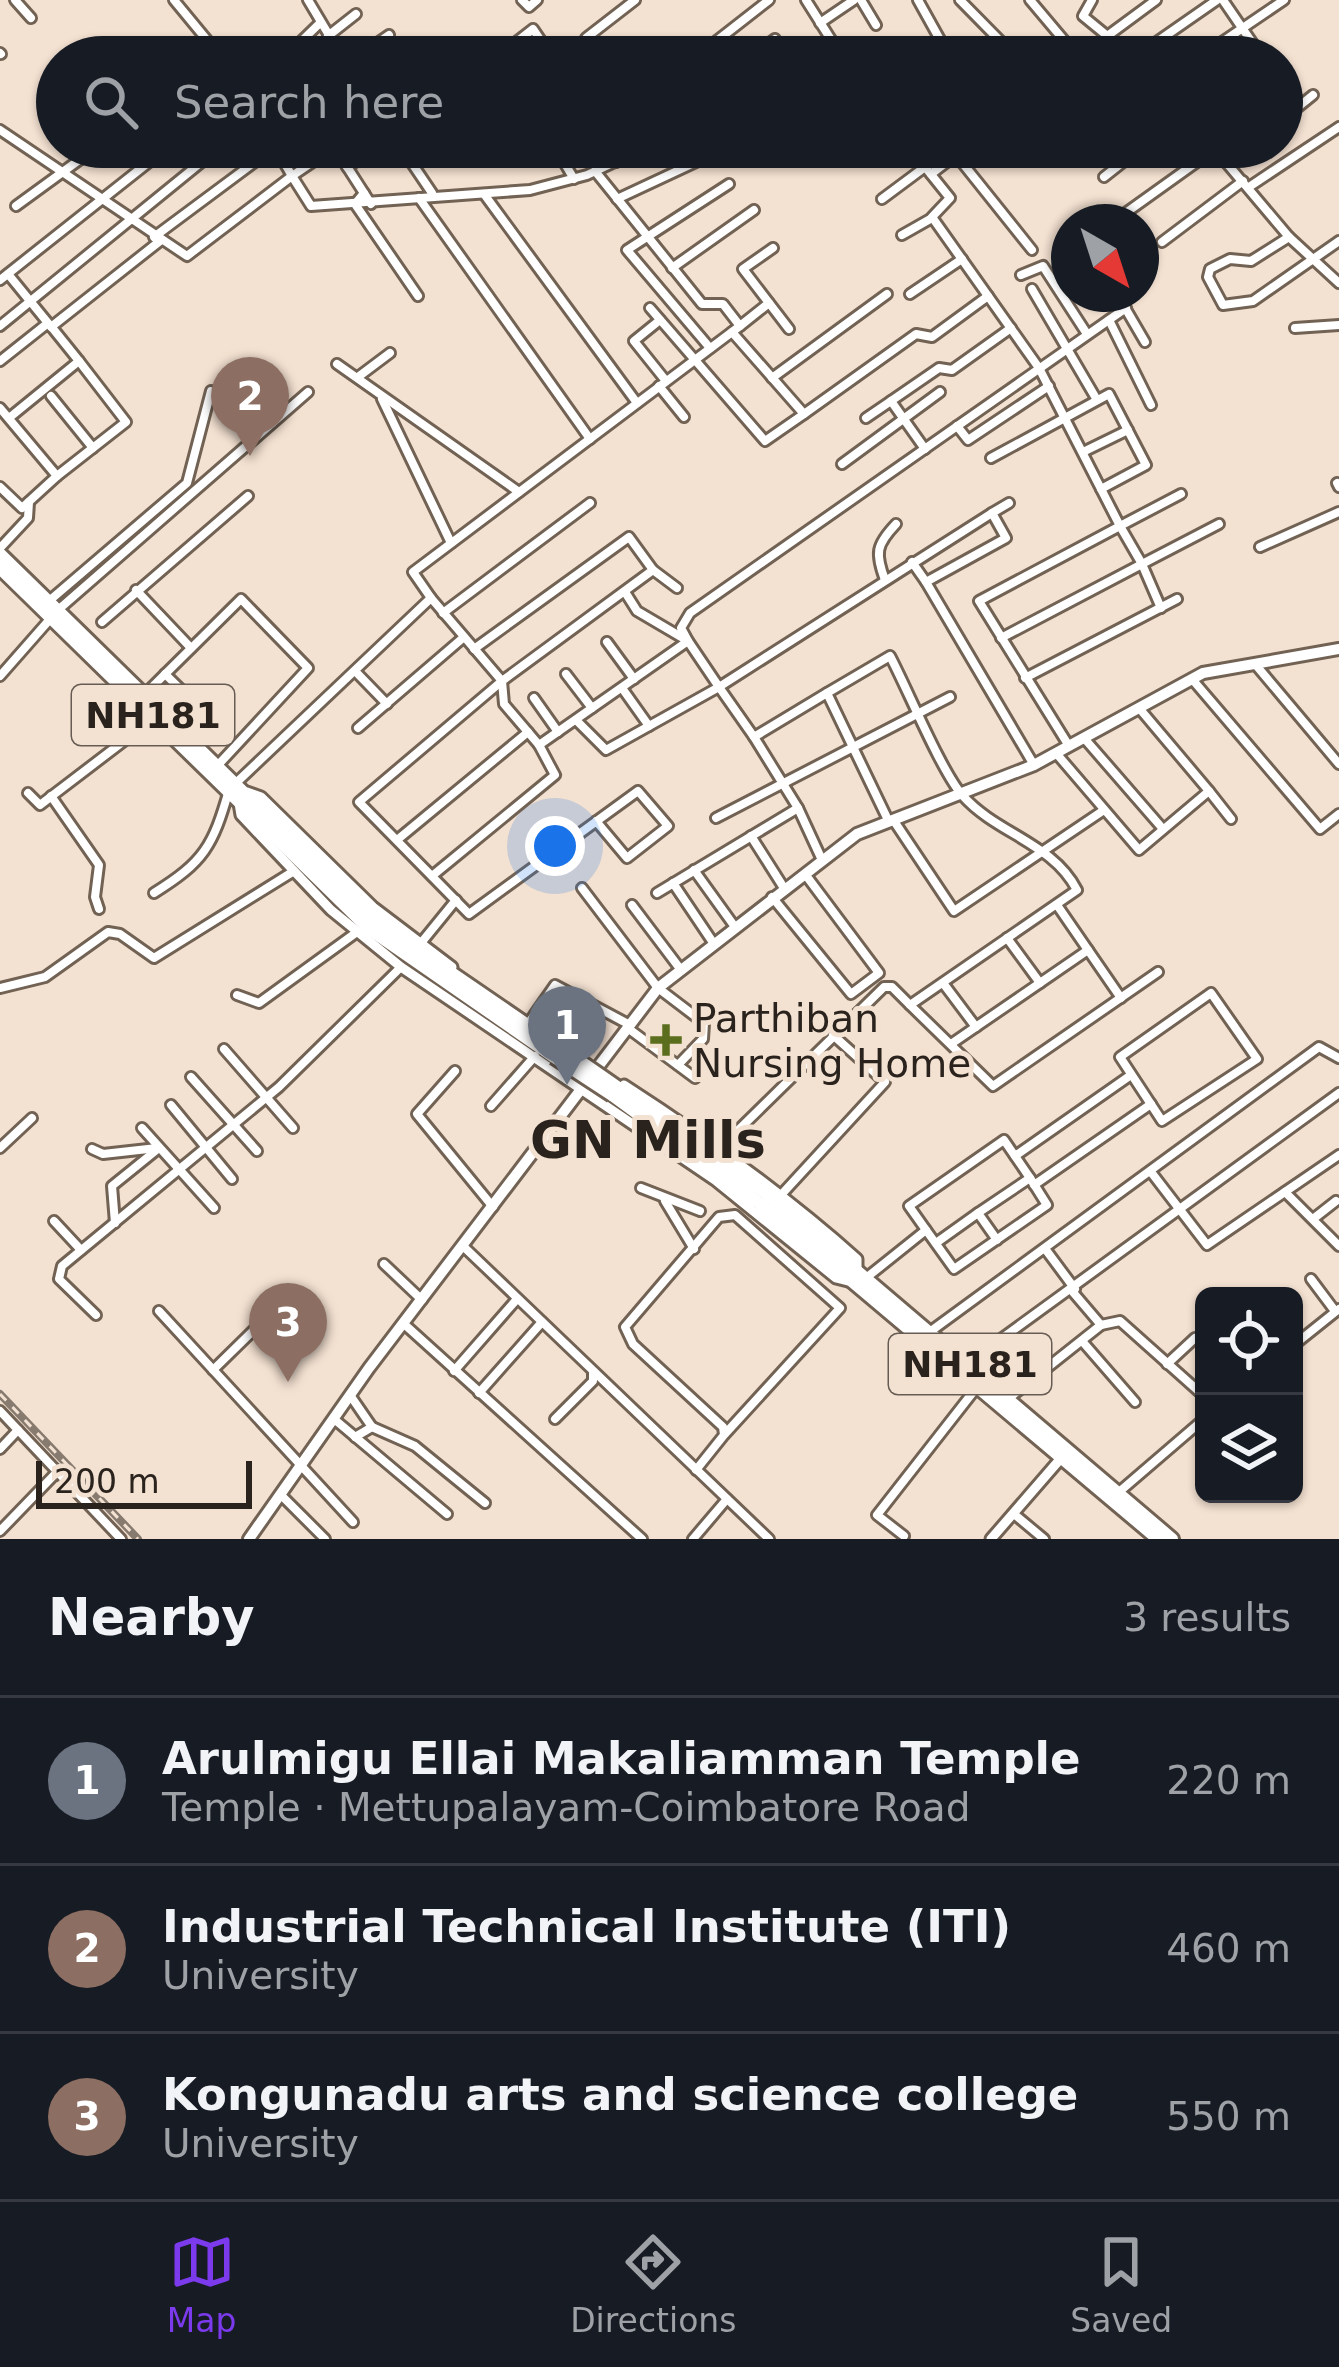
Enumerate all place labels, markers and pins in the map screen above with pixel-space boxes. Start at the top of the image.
pin: 2 [211,357,289,456]
pin: 1 [528,986,606,1085]
place label: Parthiban Nursing Home [693,996,971,1086]
marker: Parthiban Nursing Home [650,1024,682,1056]
pin: 3 [249,1283,327,1382]

